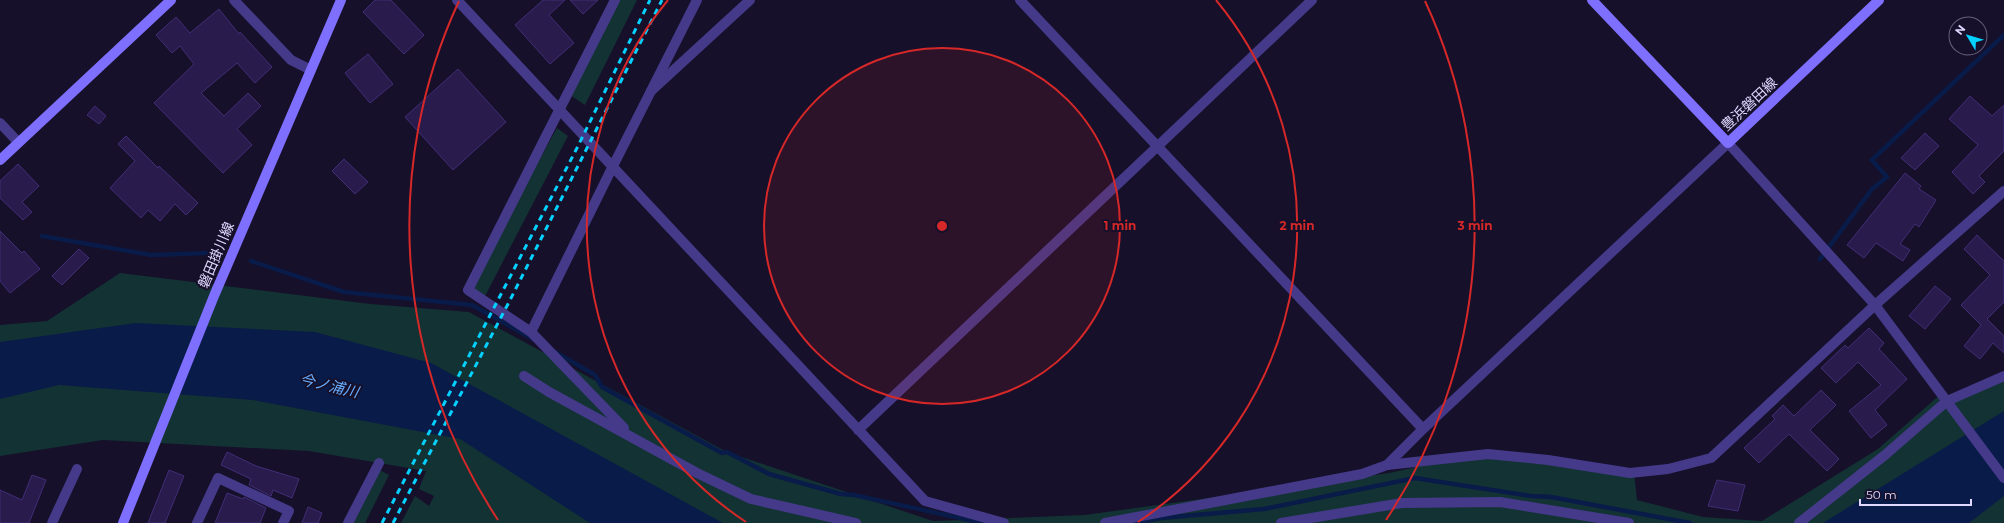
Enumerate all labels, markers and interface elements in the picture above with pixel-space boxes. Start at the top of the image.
north arrow [1948,16,1988,56]
text: N [1952,22,1968,38]
street label: 豊浜磐田線 [1717,74,1781,134]
text: 1 min [1104,218,1136,233]
text: 2 min [1280,218,1314,233]
text: 3 min [1457,218,1493,233]
street label: 磐田掛川線 [194,219,238,291]
centre of rings [935,219,949,233]
water label: 今ノ浦川 [298,370,362,402]
scale bar [1860,481,1971,507]
text: 50 m [1866,487,1897,502]

